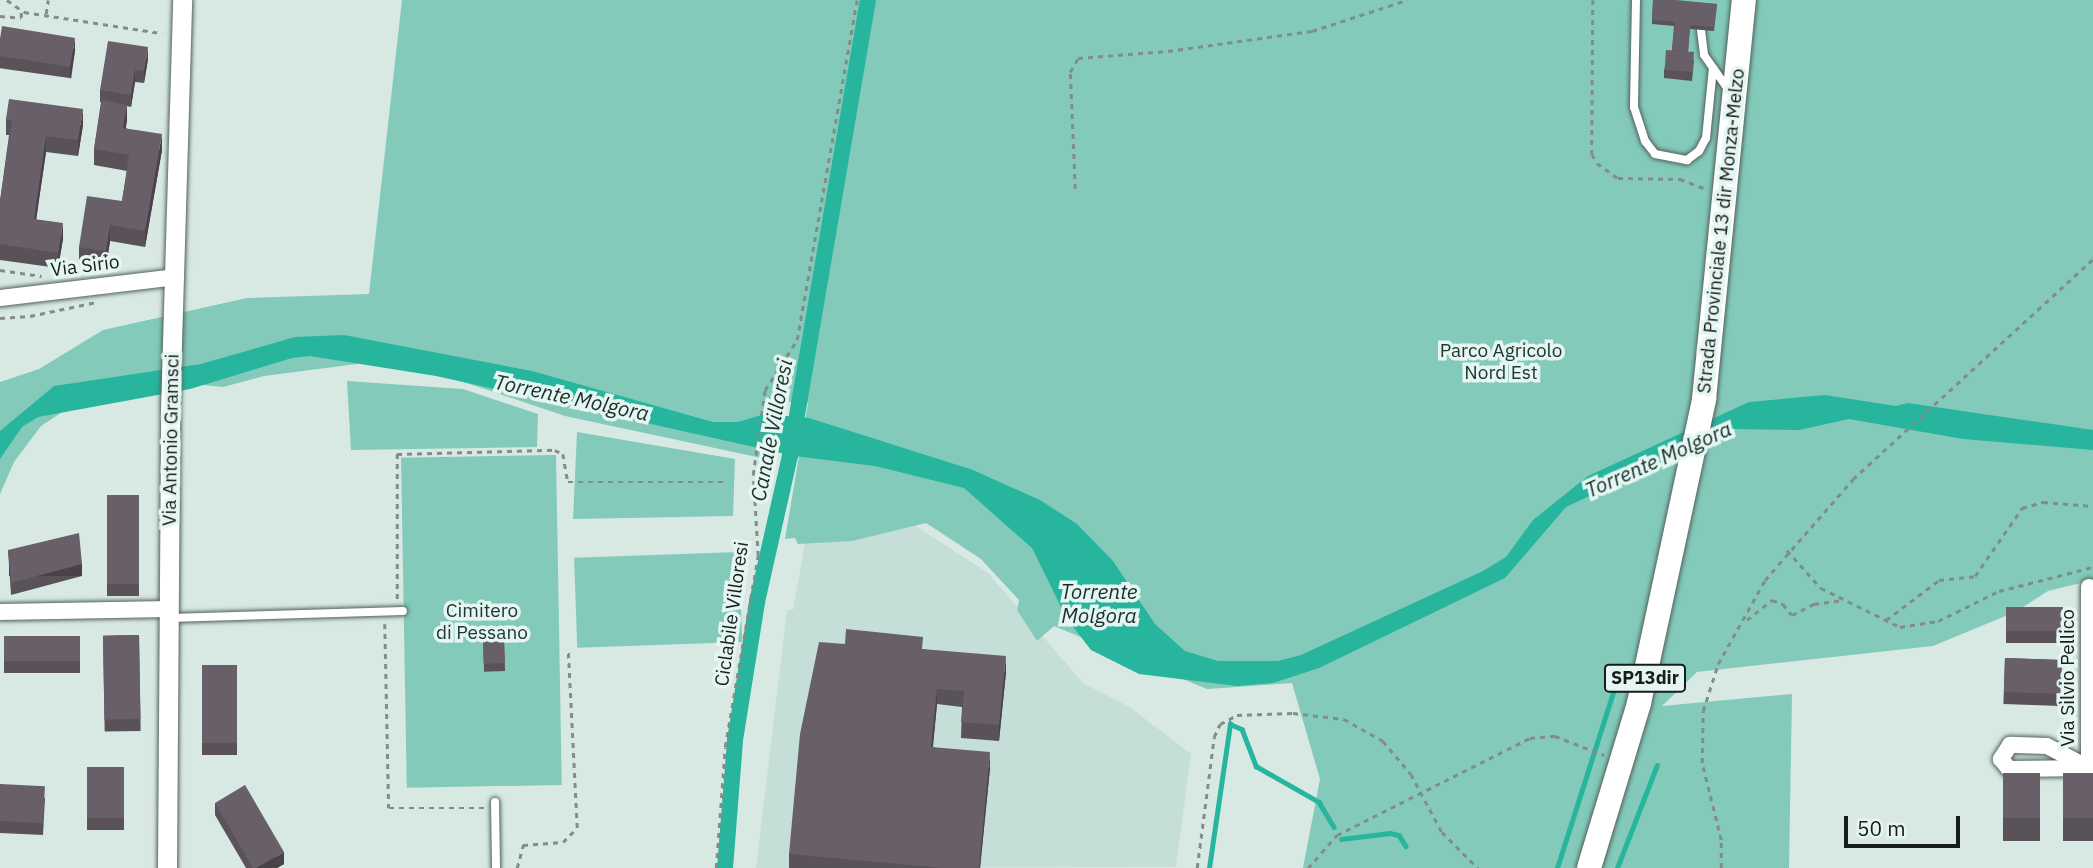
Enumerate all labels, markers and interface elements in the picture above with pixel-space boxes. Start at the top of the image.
street label: Strada Provinciale 13 dir Monza-Melzo [1693,67,1749,395]
street label: Via Sirio [49,250,121,282]
park label: Parco Agricolo Nord Est [1440,340,1562,384]
street label: Via Antonio Gramsci [158,354,184,526]
water label: Canale Villoresi [745,357,797,503]
water label: Torrente Molgora [492,368,652,426]
water label: Torrente Molgora [1581,415,1735,503]
street label: Ciclabile Villoresi [711,540,753,688]
water label: Torrente Molgora [1060,578,1138,628]
park label: Cimitero di Pessano [436,600,528,644]
street label: Via Silvio Pellico [2057,609,2079,747]
road number: SP13dir [1603,664,1687,692]
scale bar [1848,802,1964,846]
text: 50 m [1857,814,1906,842]

